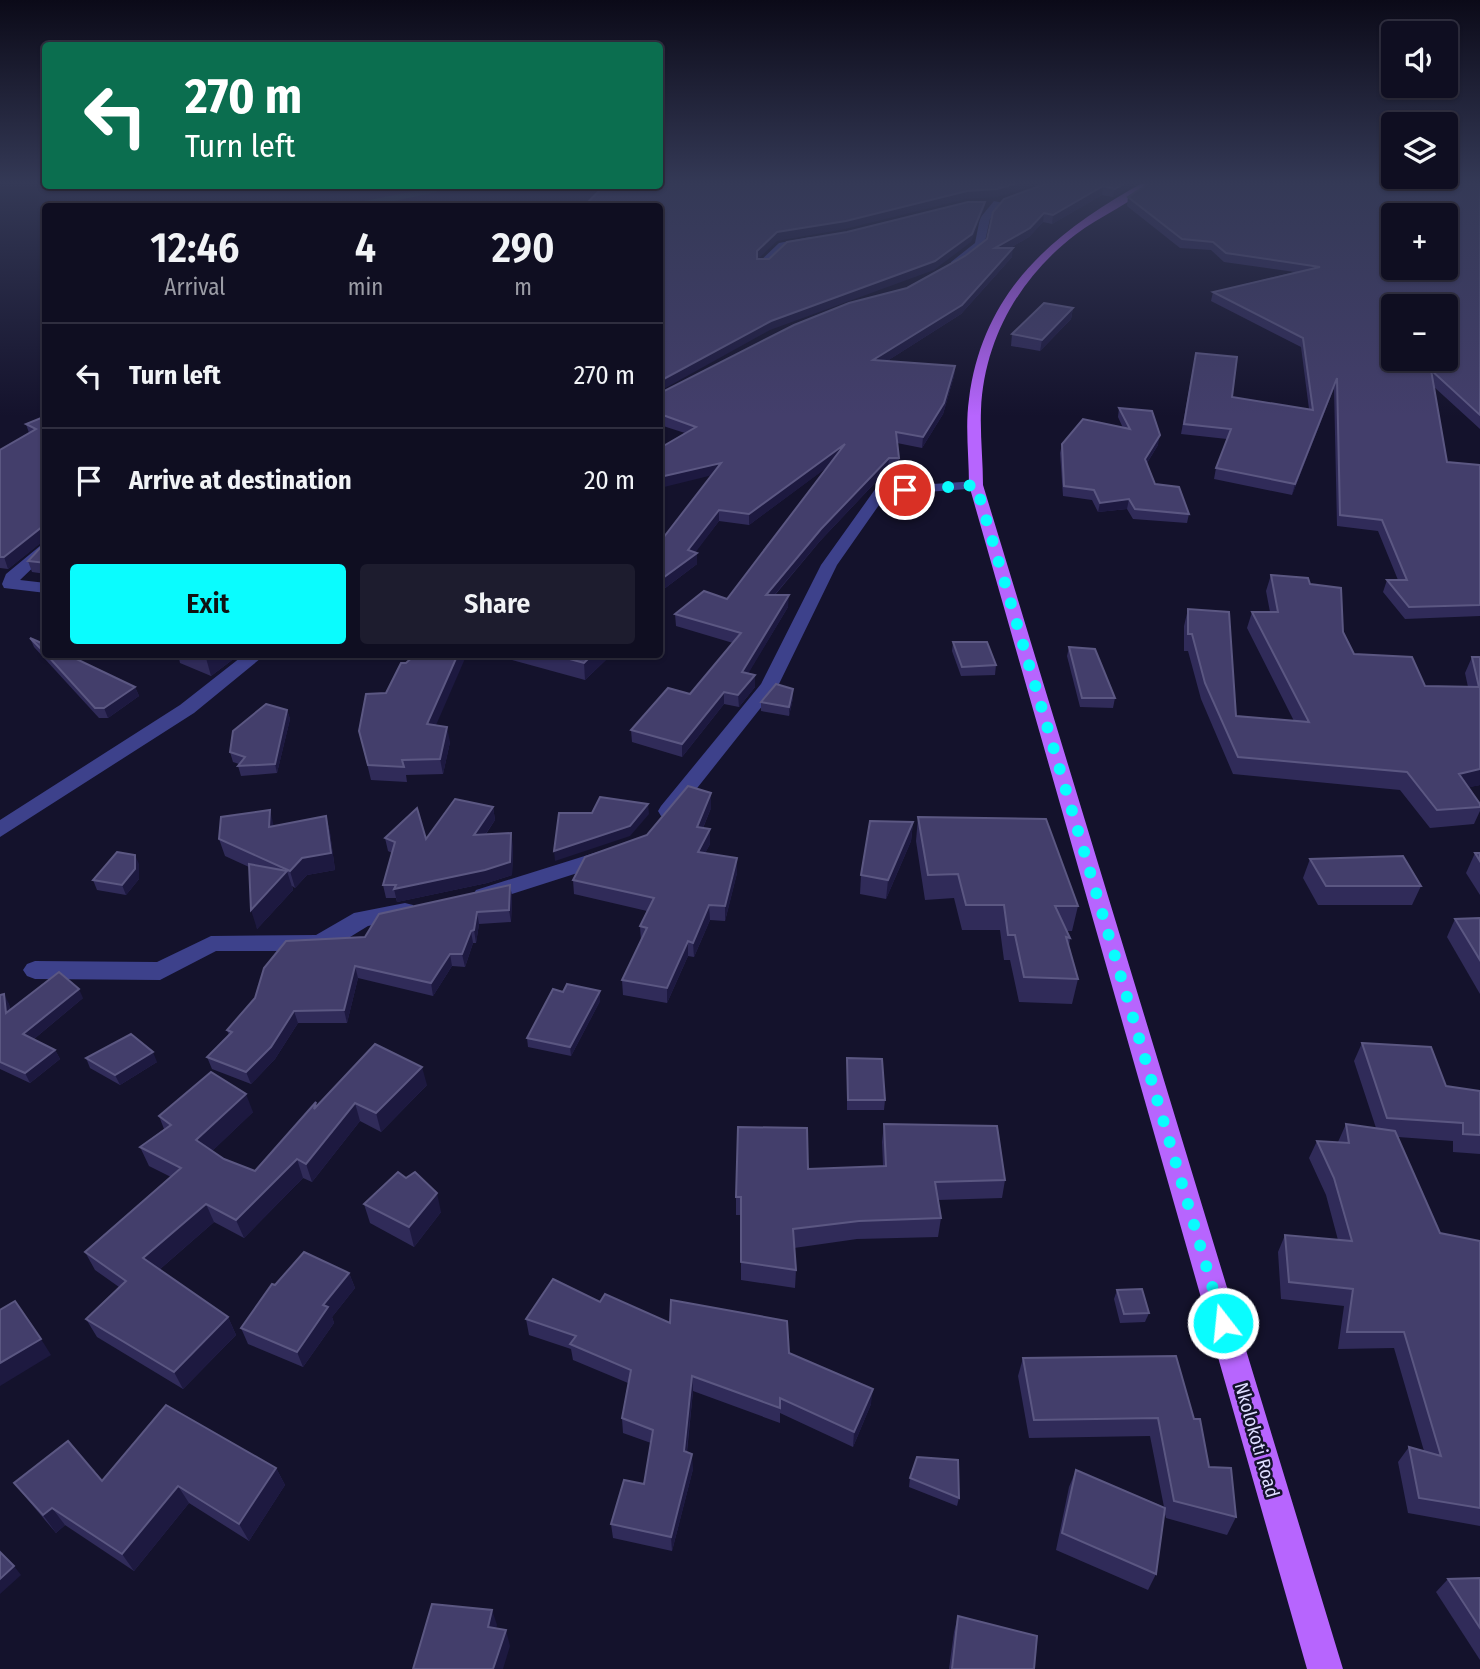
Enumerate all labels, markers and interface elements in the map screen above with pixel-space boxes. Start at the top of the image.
map controls [1381,21,1458,371]
button: sound [1381,21,1458,98]
text: 270 m [185,67,302,126]
icon: left [70,70,161,161]
button: layers [1381,112,1458,189]
text: Turn left [185,127,295,165]
button: + [1381,203,1458,280]
text: 12:46 [150,223,239,273]
text: 4 [355,223,376,273]
text: 290 [492,223,555,273]
text: Arrival [164,273,225,301]
text: min [348,273,383,301]
text: m [514,273,532,301]
button: − [1381,294,1458,371]
icon: left [70,357,108,395]
text: Turn left [129,360,221,391]
text: 270 m [574,360,635,391]
pin [875,460,935,520]
icon: arrive [70,462,108,500]
text: Arrive at destination [129,465,352,496]
text: 20 m [584,465,635,496]
icon: arrive [886,471,924,509]
button: Exit [70,564,346,644]
button: Share [360,564,635,644]
position arrow [1186,1286,1260,1360]
street label: Nkolokoti Road [1230,1380,1284,1500]

